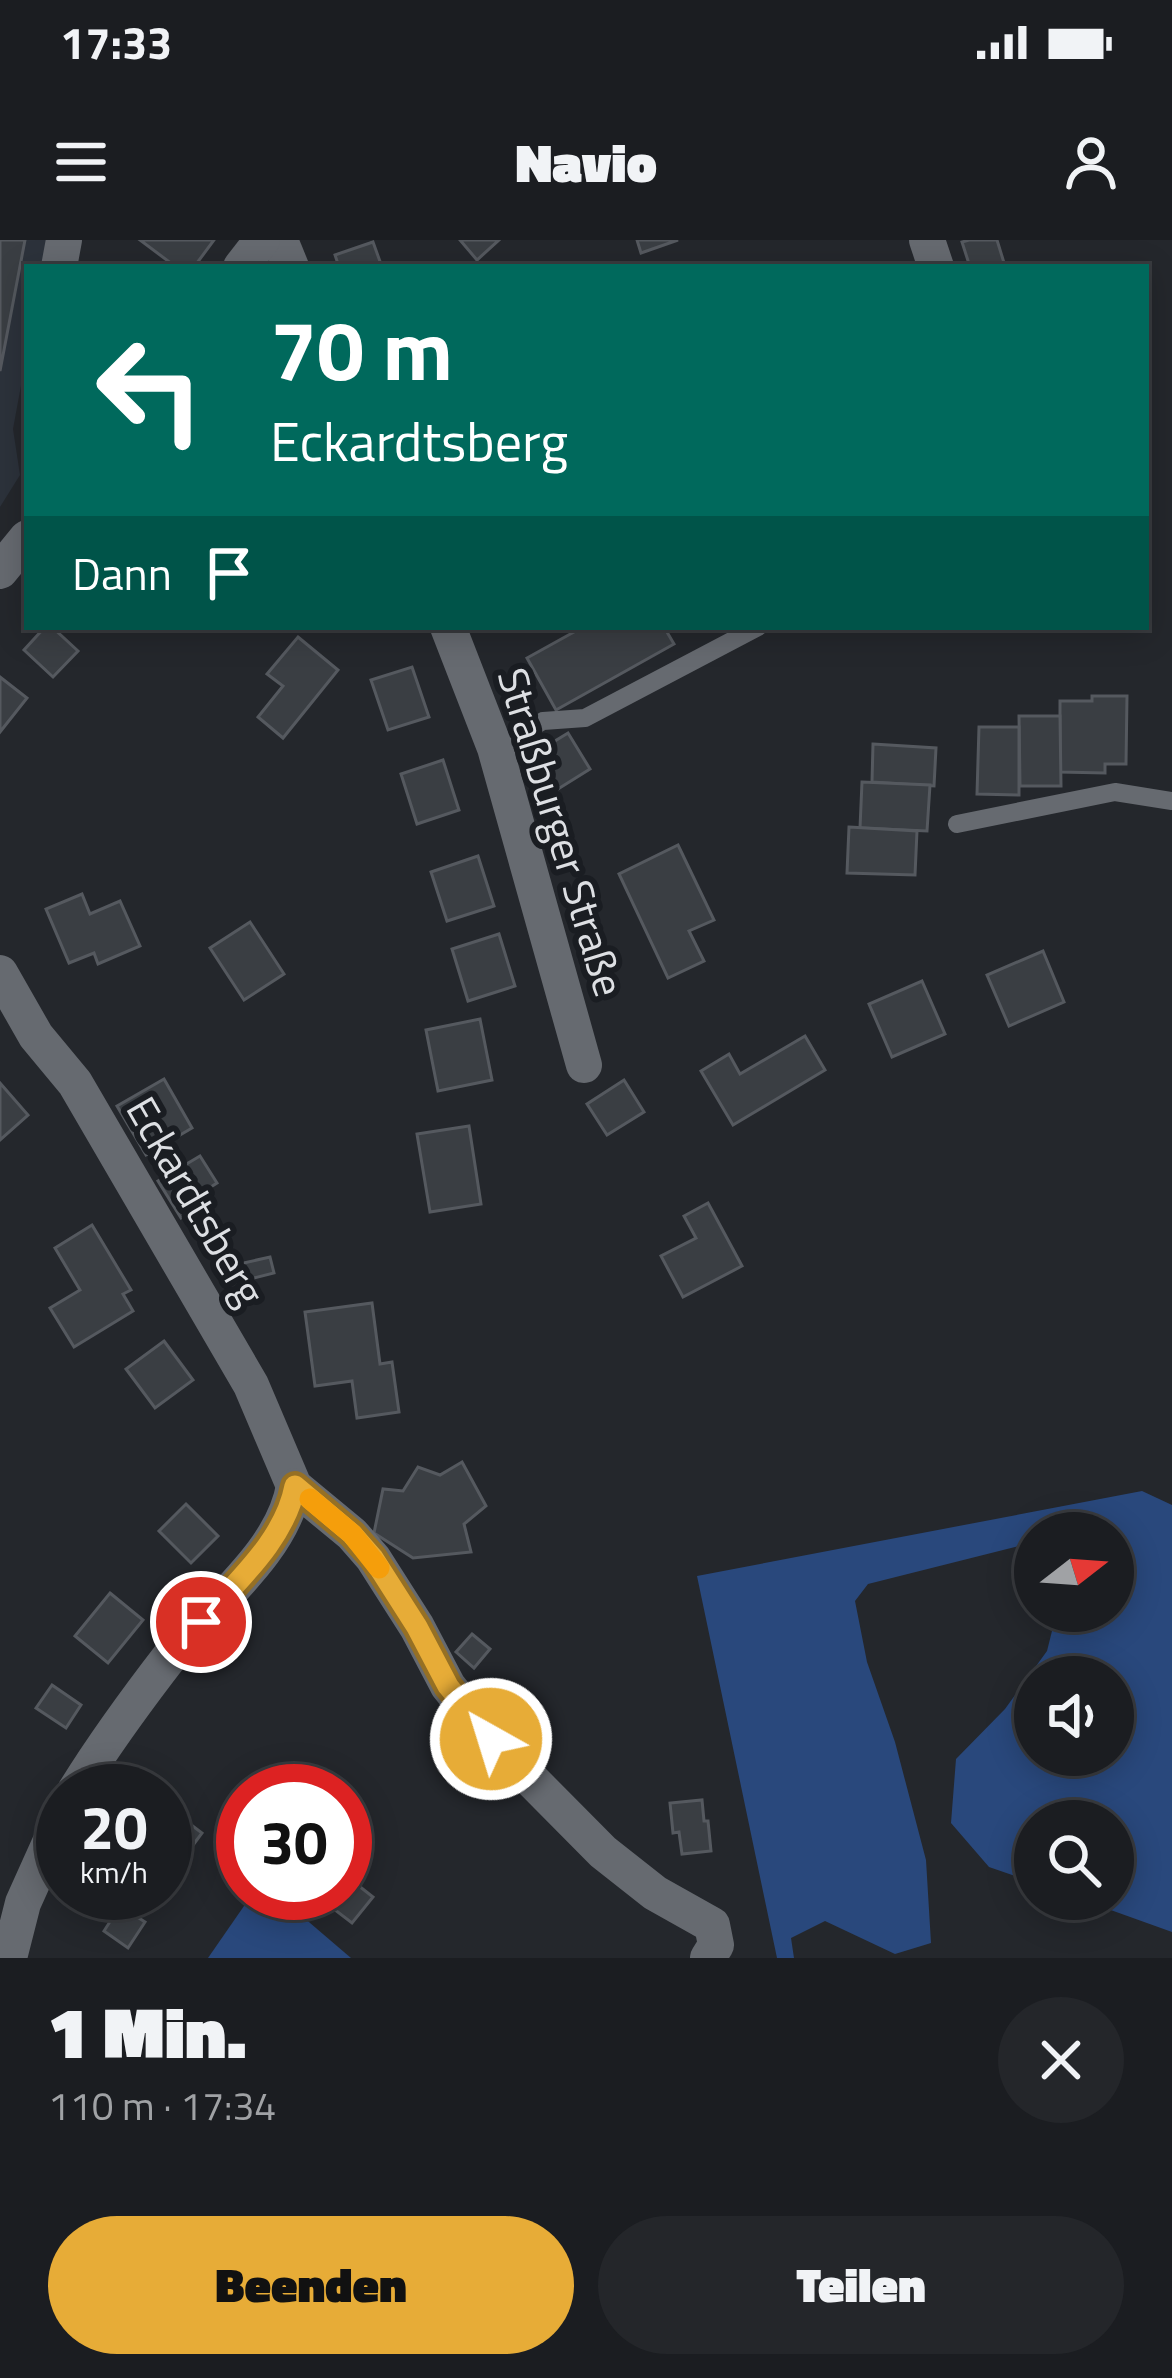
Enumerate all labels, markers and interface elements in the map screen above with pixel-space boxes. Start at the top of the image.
text: 17:33 [60,8,172,76]
text: Navio [515,121,657,203]
icon: menu [48,129,114,195]
icon: person [1058,129,1124,195]
text: 70 m [270,285,453,413]
icon: left [72,312,228,468]
text: Eckardtsberg [270,400,568,482]
text: Dann [72,539,172,607]
icon: arrive [196,540,262,606]
street label: Straßburger Straße [482,660,642,1004]
street label: Eckardtsberg [111,1084,283,1317]
north arrow [1014,1512,1134,1632]
map controls [1014,1512,1134,1920]
pin [150,1571,252,1673]
icon: arrive [168,1589,234,1655]
button: sound [1014,1656,1134,1776]
position arrow [428,1676,554,1802]
speed limit sign: 30 [216,1764,372,1920]
text: 20 [80,1781,148,1872]
button: search [1014,1800,1134,1920]
text: km/h [80,1849,148,1895]
text: 1 Min. [48,1976,247,2086]
button: close [998,1997,1124,2123]
text: 110 m · 17:34 [48,2076,276,2135]
button: Beenden [48,2216,574,2354]
button: Teilen [598,2216,1124,2354]

